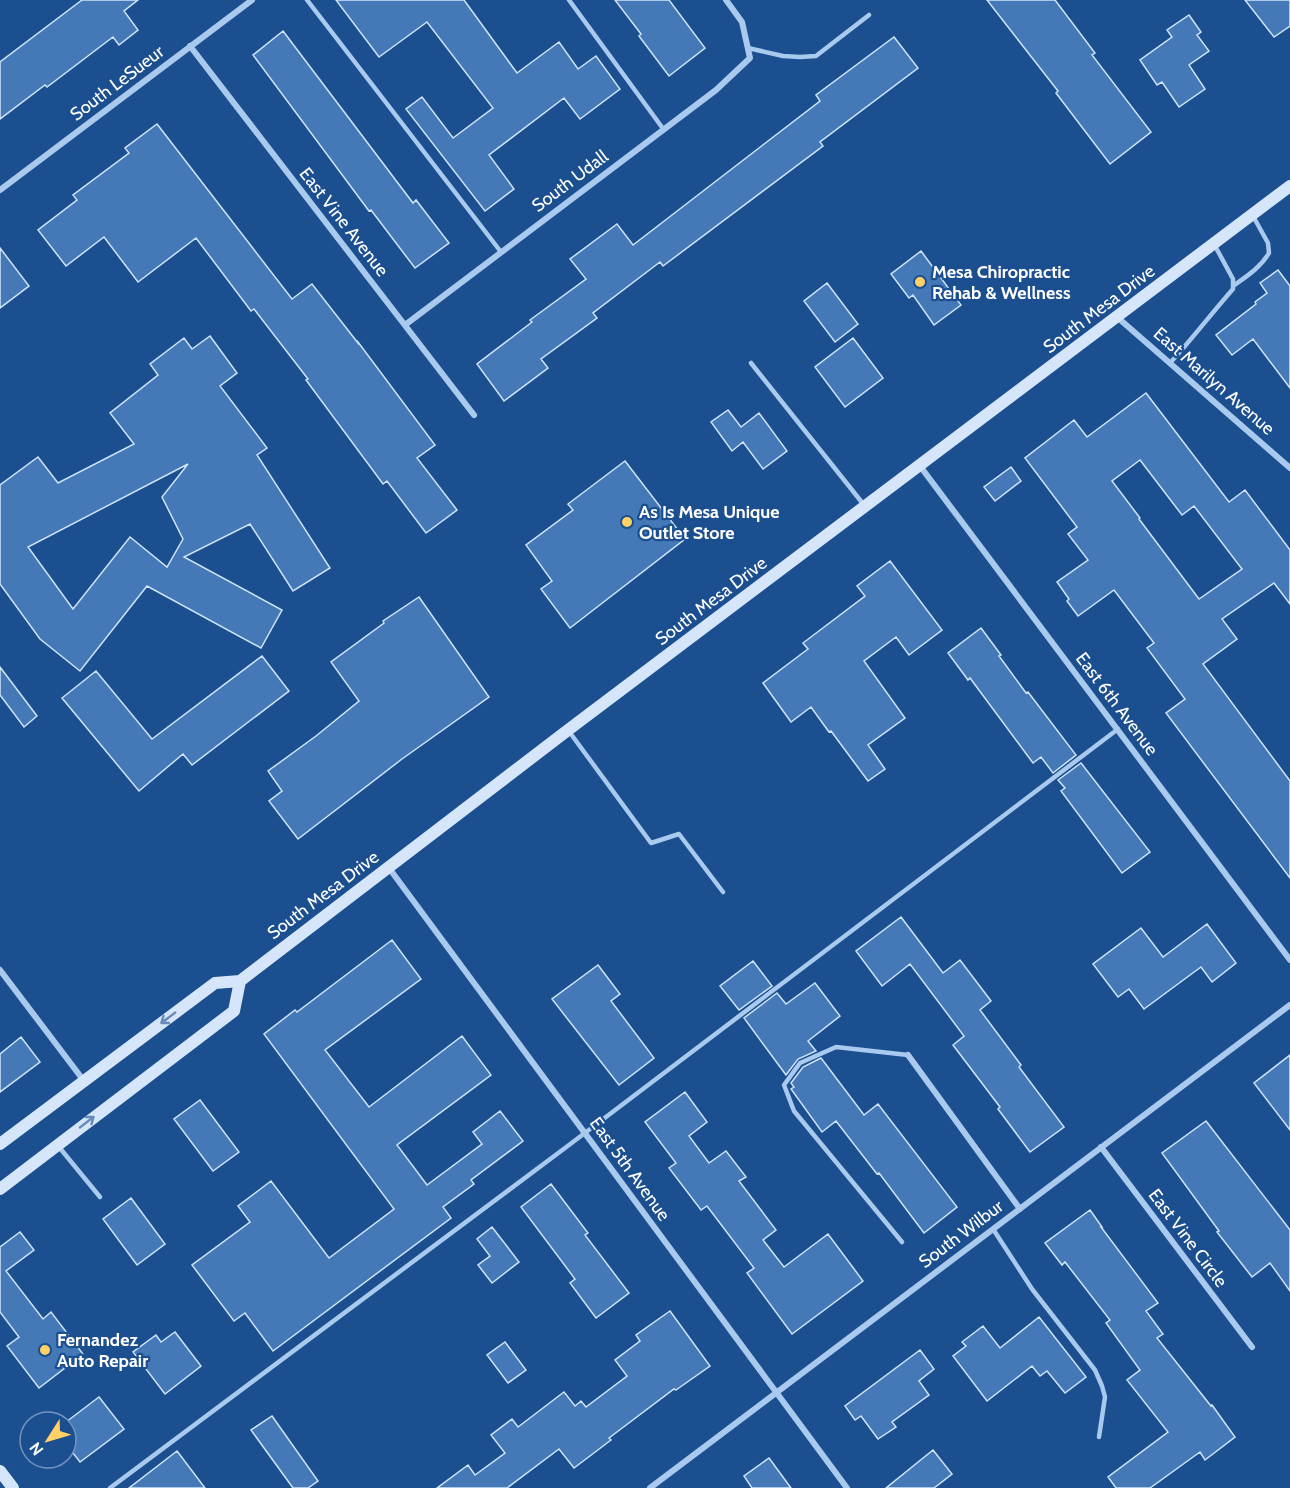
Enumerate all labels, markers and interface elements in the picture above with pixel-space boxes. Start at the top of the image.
street label: South LeSueur [66,40,168,125]
street label: South Udall [528,145,613,217]
street label: East Vine Avenue [295,163,393,281]
street label: South Mesa Drive [1039,260,1159,358]
place label: Mesa Chiropractic Rehab & Wellness [932,261,1071,304]
marker: Mesa Chiropractic Rehab & Wellness [913,275,927,289]
street label: East Marilyn Avenue [1149,322,1279,440]
place label: As Is Mesa Unique Outlet Store [639,501,780,544]
marker: As Is Mesa Unique Outlet Store [620,515,634,529]
street label: South Mesa Drive [651,552,771,650]
street label: East 6th Avenue [1071,648,1163,760]
street label: South Mesa Drive [263,846,383,944]
one-way arrow [160,1012,176,1024]
street label: East 5th Avenue [585,1113,675,1225]
one-way arrow [78,1116,94,1129]
street label: East Vine Circle [1144,1184,1232,1292]
street label: South Wilbur [915,1195,1008,1273]
place label: Fernandez Auto Repair [57,1329,148,1372]
marker: Fernandez Auto Repair [38,1343,52,1357]
north arrow [18,1410,78,1470]
text: N [25,1438,47,1459]

